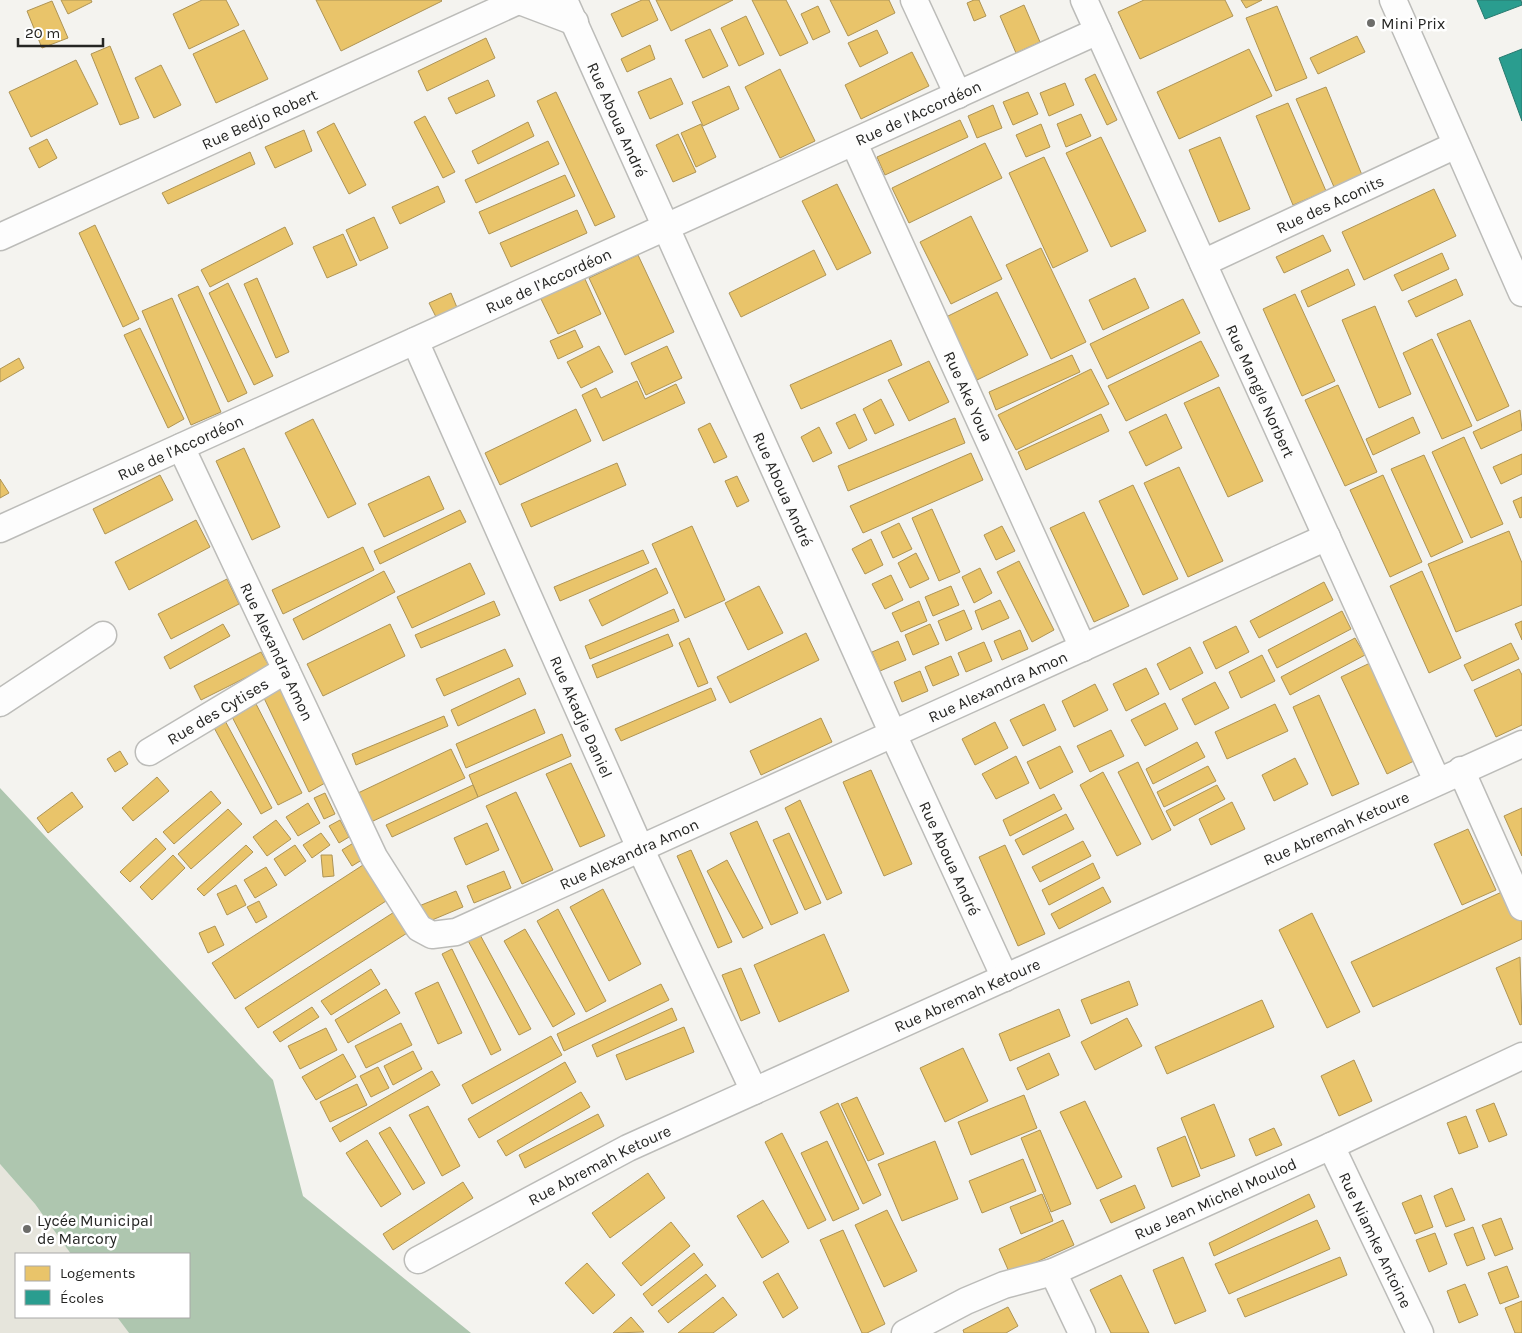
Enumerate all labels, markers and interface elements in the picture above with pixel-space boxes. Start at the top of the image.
place label: Mini Prix [1381,14,1445,33]
scale bar [18,15,102,47]
marker: Mini Prix [1365,17,1377,29]
text: 20 m [25,24,60,42]
street label: Rue Aboua André [584,59,652,180]
street label: Rue de l'Accordéon [852,76,984,149]
street label: Rue Bedjo Robert [199,84,320,153]
street label: Rue des Aconits [1273,171,1387,237]
street label: Rue de l'Accordéon [482,244,614,317]
street label: Rue Mangle Norbert [1222,321,1299,461]
street label: Rue Ake Youa [940,348,997,444]
street label: Rue de l'Accordéon [114,410,246,484]
street label: Rue Aboua André [749,429,817,549]
street label: Rue Alexandra Amon [237,579,318,724]
street label: Rue Alexandra Amon [925,647,1070,726]
street label: Rue Akadje Daniel [546,653,617,781]
street label: Rue des Cytises [164,673,272,748]
street label: Rue Abremah Ketoure [1260,787,1412,869]
street label: Rue Aboua André [916,798,984,918]
street label: Rue Alexandra Amon [556,814,701,893]
street label: Rue Abremah Ketoure [891,954,1043,1036]
street label: Rue Abremah Ketoure [525,1120,674,1209]
street label: Rue Jean Michel Moulod [1131,1153,1299,1243]
street label: Rue Niamke Antoine [1335,1169,1416,1311]
place label: Lycée Municipal de Marcory [37,1211,153,1248]
marker: Lycée Municipal de Marcory [21,1223,33,1235]
legend [15,1253,190,1318]
text: Logements [60,1264,136,1282]
text: Écoles [60,1289,104,1307]

